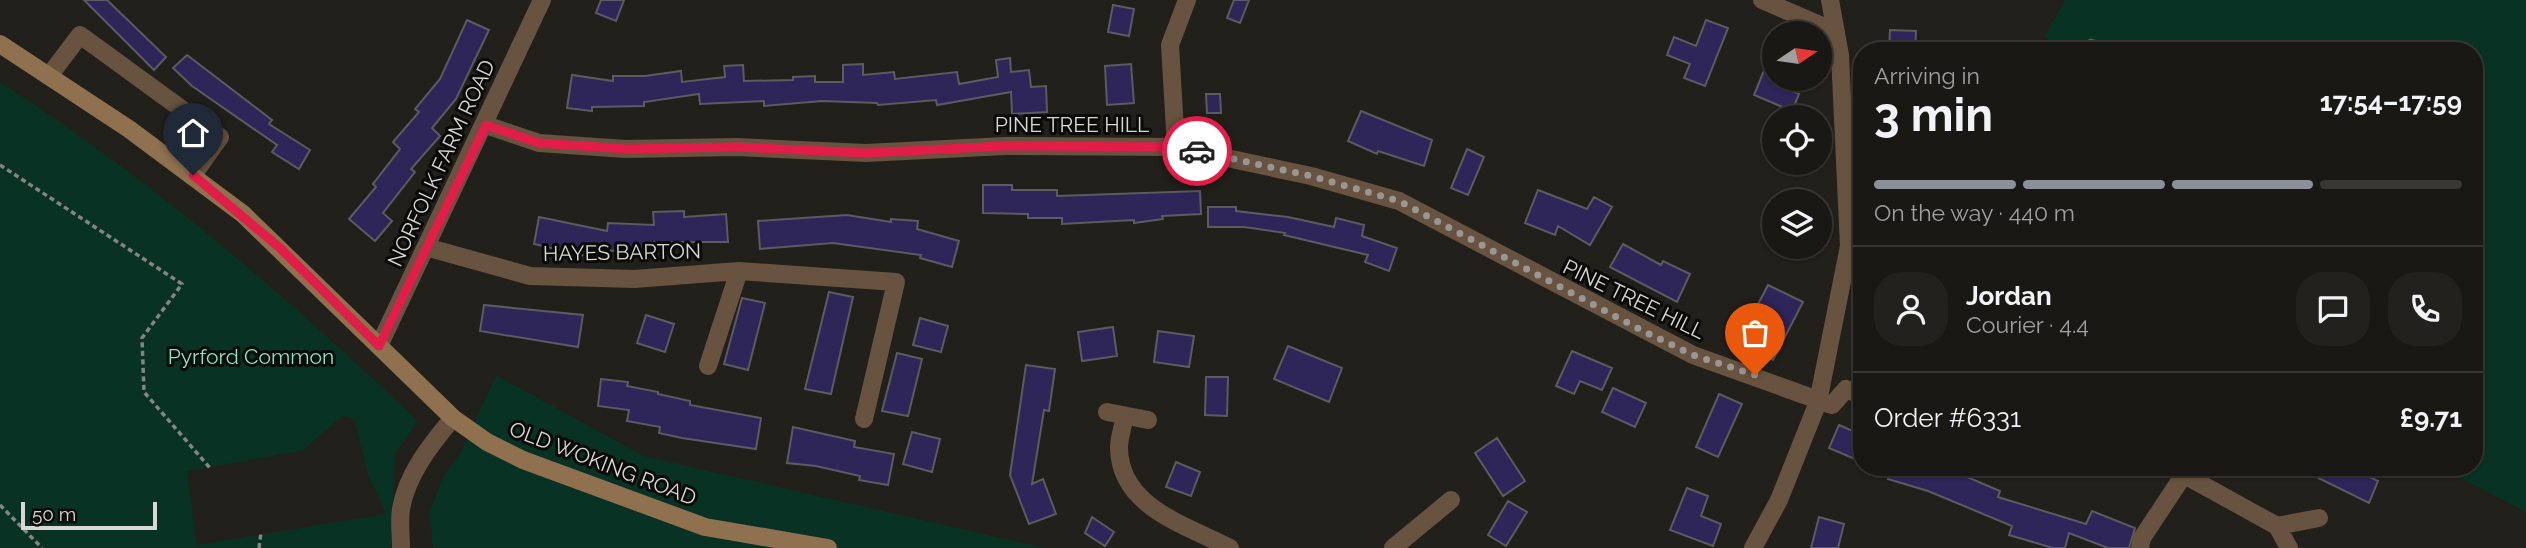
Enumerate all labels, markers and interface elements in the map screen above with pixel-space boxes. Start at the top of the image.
north arrow [1762,21,1832,91]
map controls [1762,21,1832,259]
street label: NORFOLK FARM ROAD [382,56,500,270]
text: Arriving in [1874,62,1980,89]
text: 17:54–17:59 [2320,87,2462,117]
text: 3 min [1874,88,1993,142]
pin [163,103,223,175]
button: locate [1762,105,1832,175]
street label: PINE TREE HILL [995,112,1149,137]
icon: home [174,114,212,152]
courier [1162,116,1232,186]
icon: car [1178,132,1216,170]
button: layers [1762,189,1832,259]
text: On the way · 440 m [1874,199,2075,226]
street label: HAYES BARTON [543,238,701,266]
street label: PINE TREE HILL [1559,254,1709,344]
button: person [1874,272,1948,346]
button: chat [2296,272,2370,346]
button: phone [2388,272,2462,346]
text: Jordan [1966,281,2052,311]
pin [1725,303,1785,375]
text: Courier · 4.4 [1966,311,2089,338]
icon: bag [1736,314,1774,352]
park label: Pyrford Common [168,344,334,369]
text: Order #6331 [1874,403,2021,433]
text: £9.71 [2400,403,2462,433]
street label: OLD WOKING ROAD [506,416,700,510]
scale bar [21,499,158,531]
text: 50 m [32,503,76,525]

